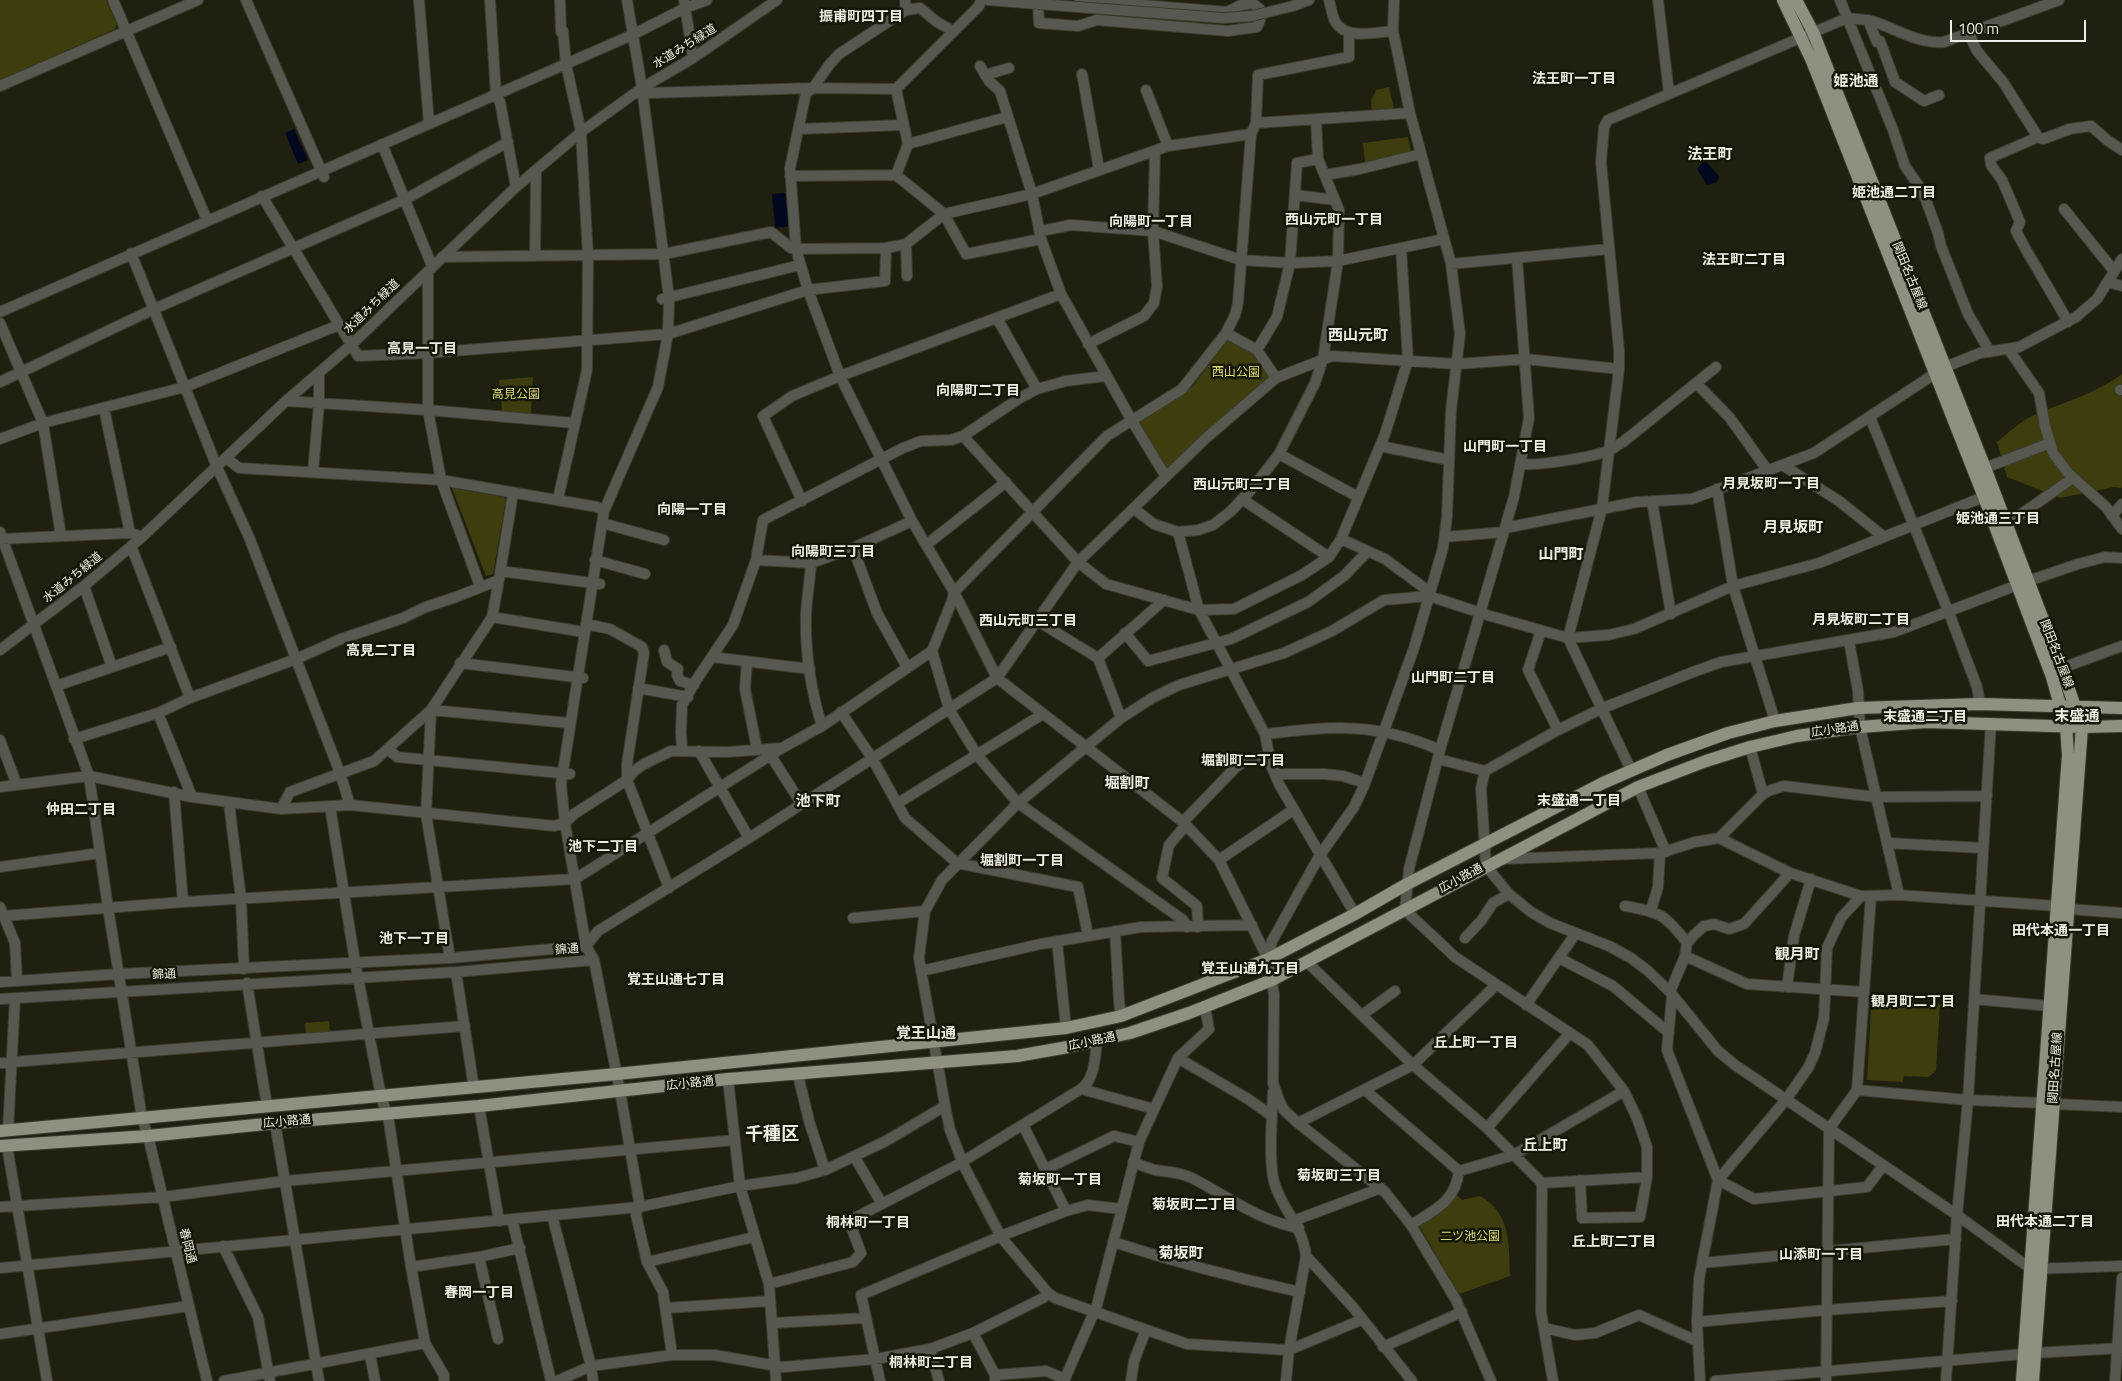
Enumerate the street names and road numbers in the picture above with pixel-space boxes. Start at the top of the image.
street label: 水道みち緑道 [651,22,719,72]
street label: 関田名古屋線 [1889,240,1929,312]
street label: 水道みち緑道 [341,277,403,337]
street label: 水道みち緑道 [40,550,106,606]
street label: 関田名古屋線 [2036,618,2076,690]
street label: 広小路通 [1810,720,1860,740]
street label: 広小路通 [1436,861,1486,897]
street label: 錦通 [554,942,580,958]
street label: 錦通 [152,967,176,983]
street label: 広小路通 [1067,1030,1117,1054]
street label: 関田名古屋線 [2046,1032,2066,1104]
street label: 広小路通 [665,1074,715,1094]
street label: 広小路通 [262,1113,312,1131]
street label: 春岡通 [176,1227,198,1265]

